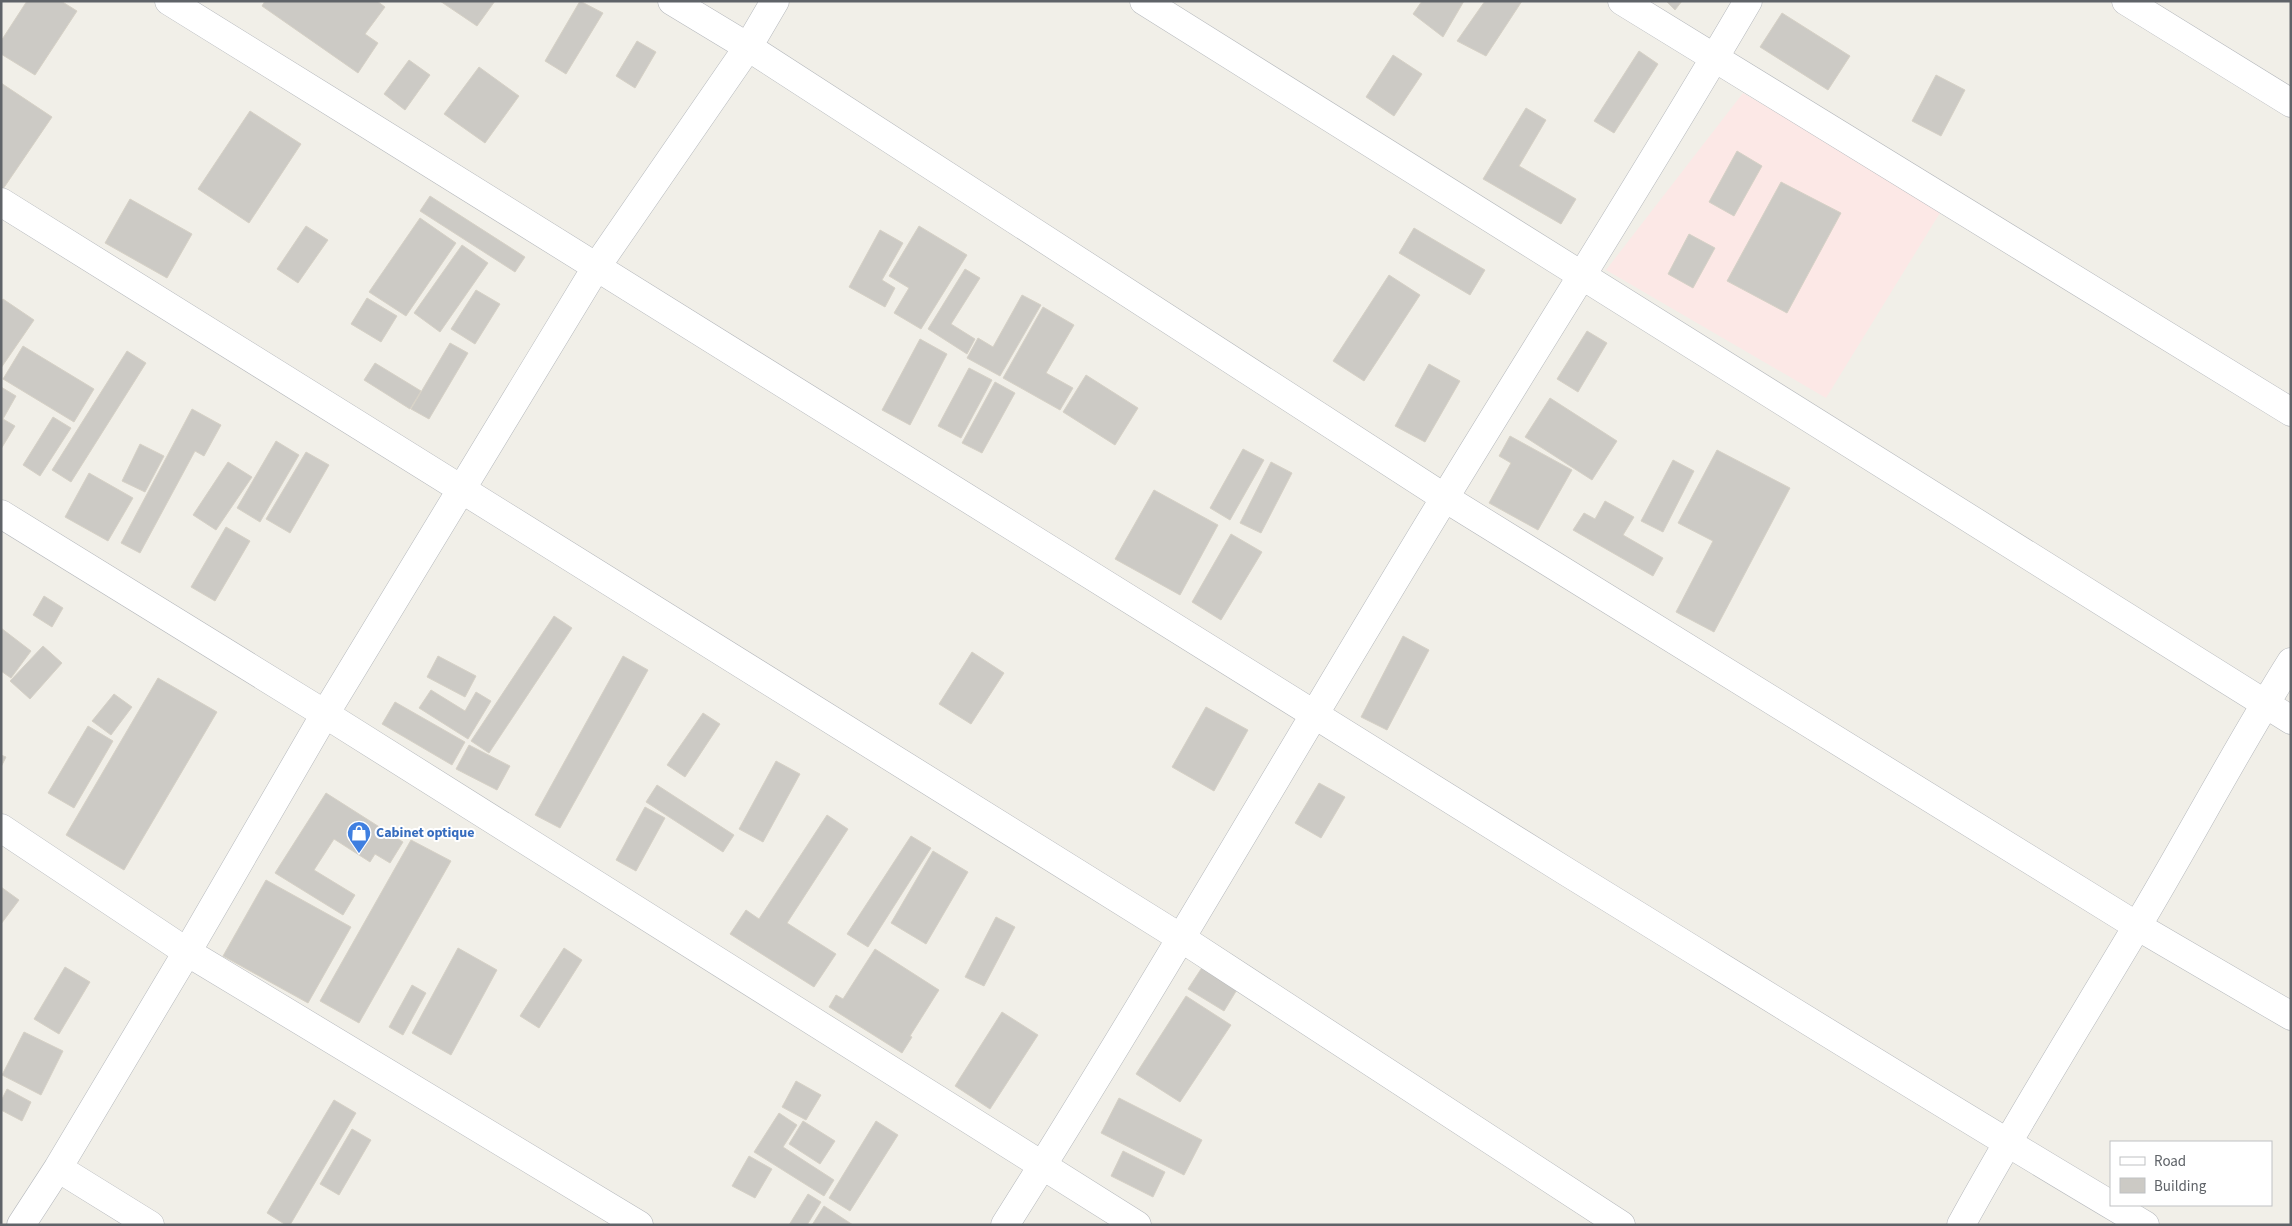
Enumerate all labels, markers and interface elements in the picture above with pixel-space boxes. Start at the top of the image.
shop icon: Cabinet optique [346,820,372,854]
place label: Cabinet optique [376,823,475,843]
legend [2110,1141,2272,1206]
text: Road [2154,1151,2186,1172]
text: Building [2154,1176,2207,1197]

